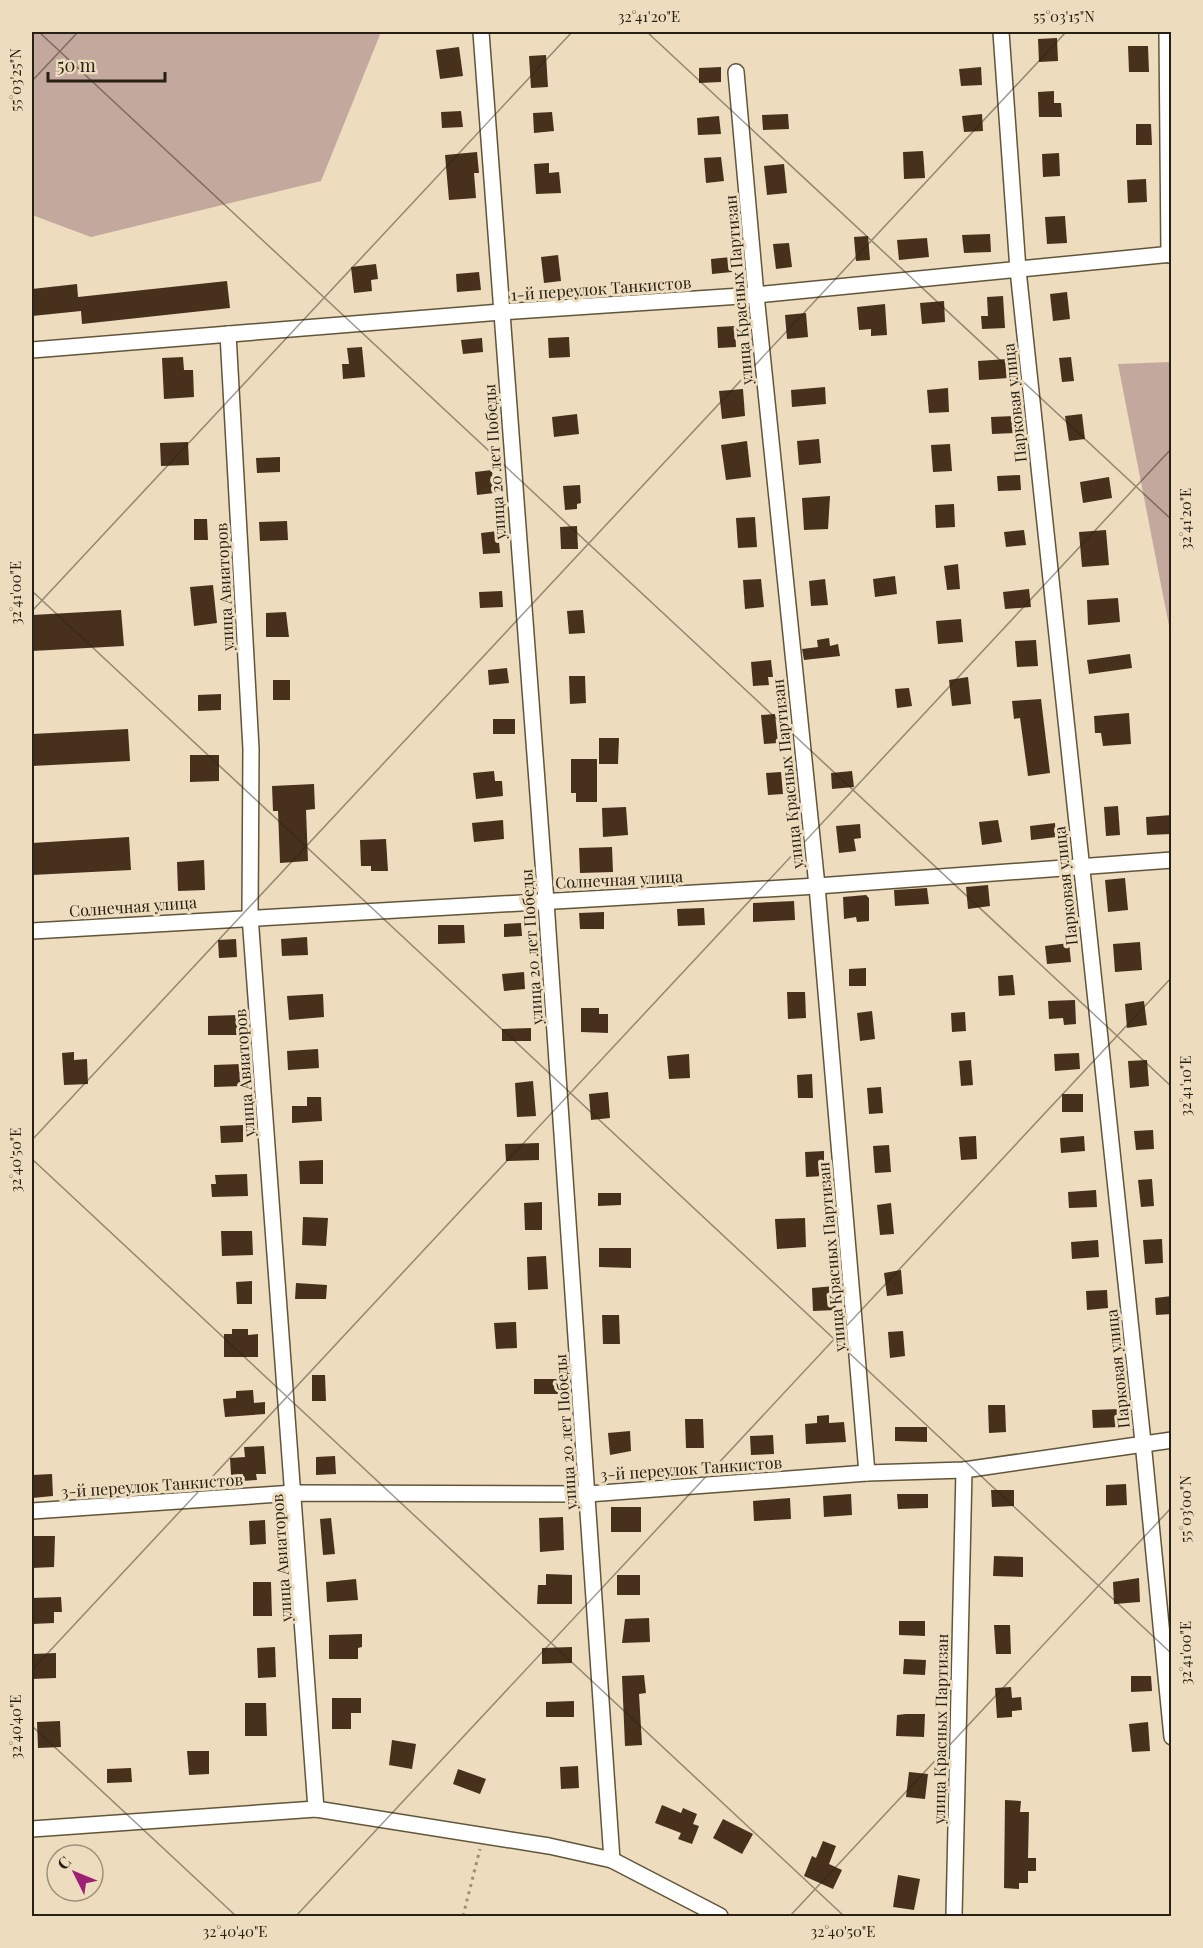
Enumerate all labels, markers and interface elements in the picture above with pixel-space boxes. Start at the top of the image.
text: 32°41'20"E [618,6,680,26]
text: 55°03'15"N [1033,6,1095,26]
scale bar [48,45,165,83]
text: 55°03'25"N [5,48,25,112]
text: 50 m [57,53,96,77]
street label: улица Красных Партизан [719,194,757,387]
street label: 1-й переулок Танкистов [510,271,692,305]
street label: Парковая улица [997,342,1031,464]
street label: улица 20 лет Победы [478,383,510,542]
text: 32°41'20"E [1175,488,1195,550]
street label: улица Авиаторов [210,522,238,653]
text: 32°41'00"E [5,561,25,625]
street label: улица Красных Партизан [767,678,808,871]
street label: Парковая улица [1048,825,1082,947]
street label: Солнечная улица [555,865,684,893]
street label: улица 20 лет Победы [515,868,547,1027]
street label: Солнечная улица [68,891,198,921]
street label: улица Авиаторов [229,1008,259,1139]
text: 32°41'10"E [1175,1056,1195,1116]
text: 32°40'50"E [5,1128,25,1192]
street label: улица Красных Партизан [812,1161,850,1354]
street label: Парковая улица [1100,1308,1134,1430]
street label: улица 20 лет Победы [549,1353,581,1512]
street label: 3-й переулок Танкистов [599,1451,783,1485]
street label: 3-й переулок Танкистов [60,1468,244,1502]
text: 55°03'00"N [1175,1475,1195,1543]
street label: улица Авиаторов [266,1493,296,1624]
text: 32°41'00"E [1175,1621,1195,1685]
street label: улица Красных Партизан [928,1633,952,1825]
text: 32°40'40"E [5,1695,25,1759]
north arrow [45,1843,105,1903]
text: С [52,1851,75,1874]
text: 32°40'40"E [203,1921,267,1941]
text: 32°40'50"E [811,1921,875,1941]

